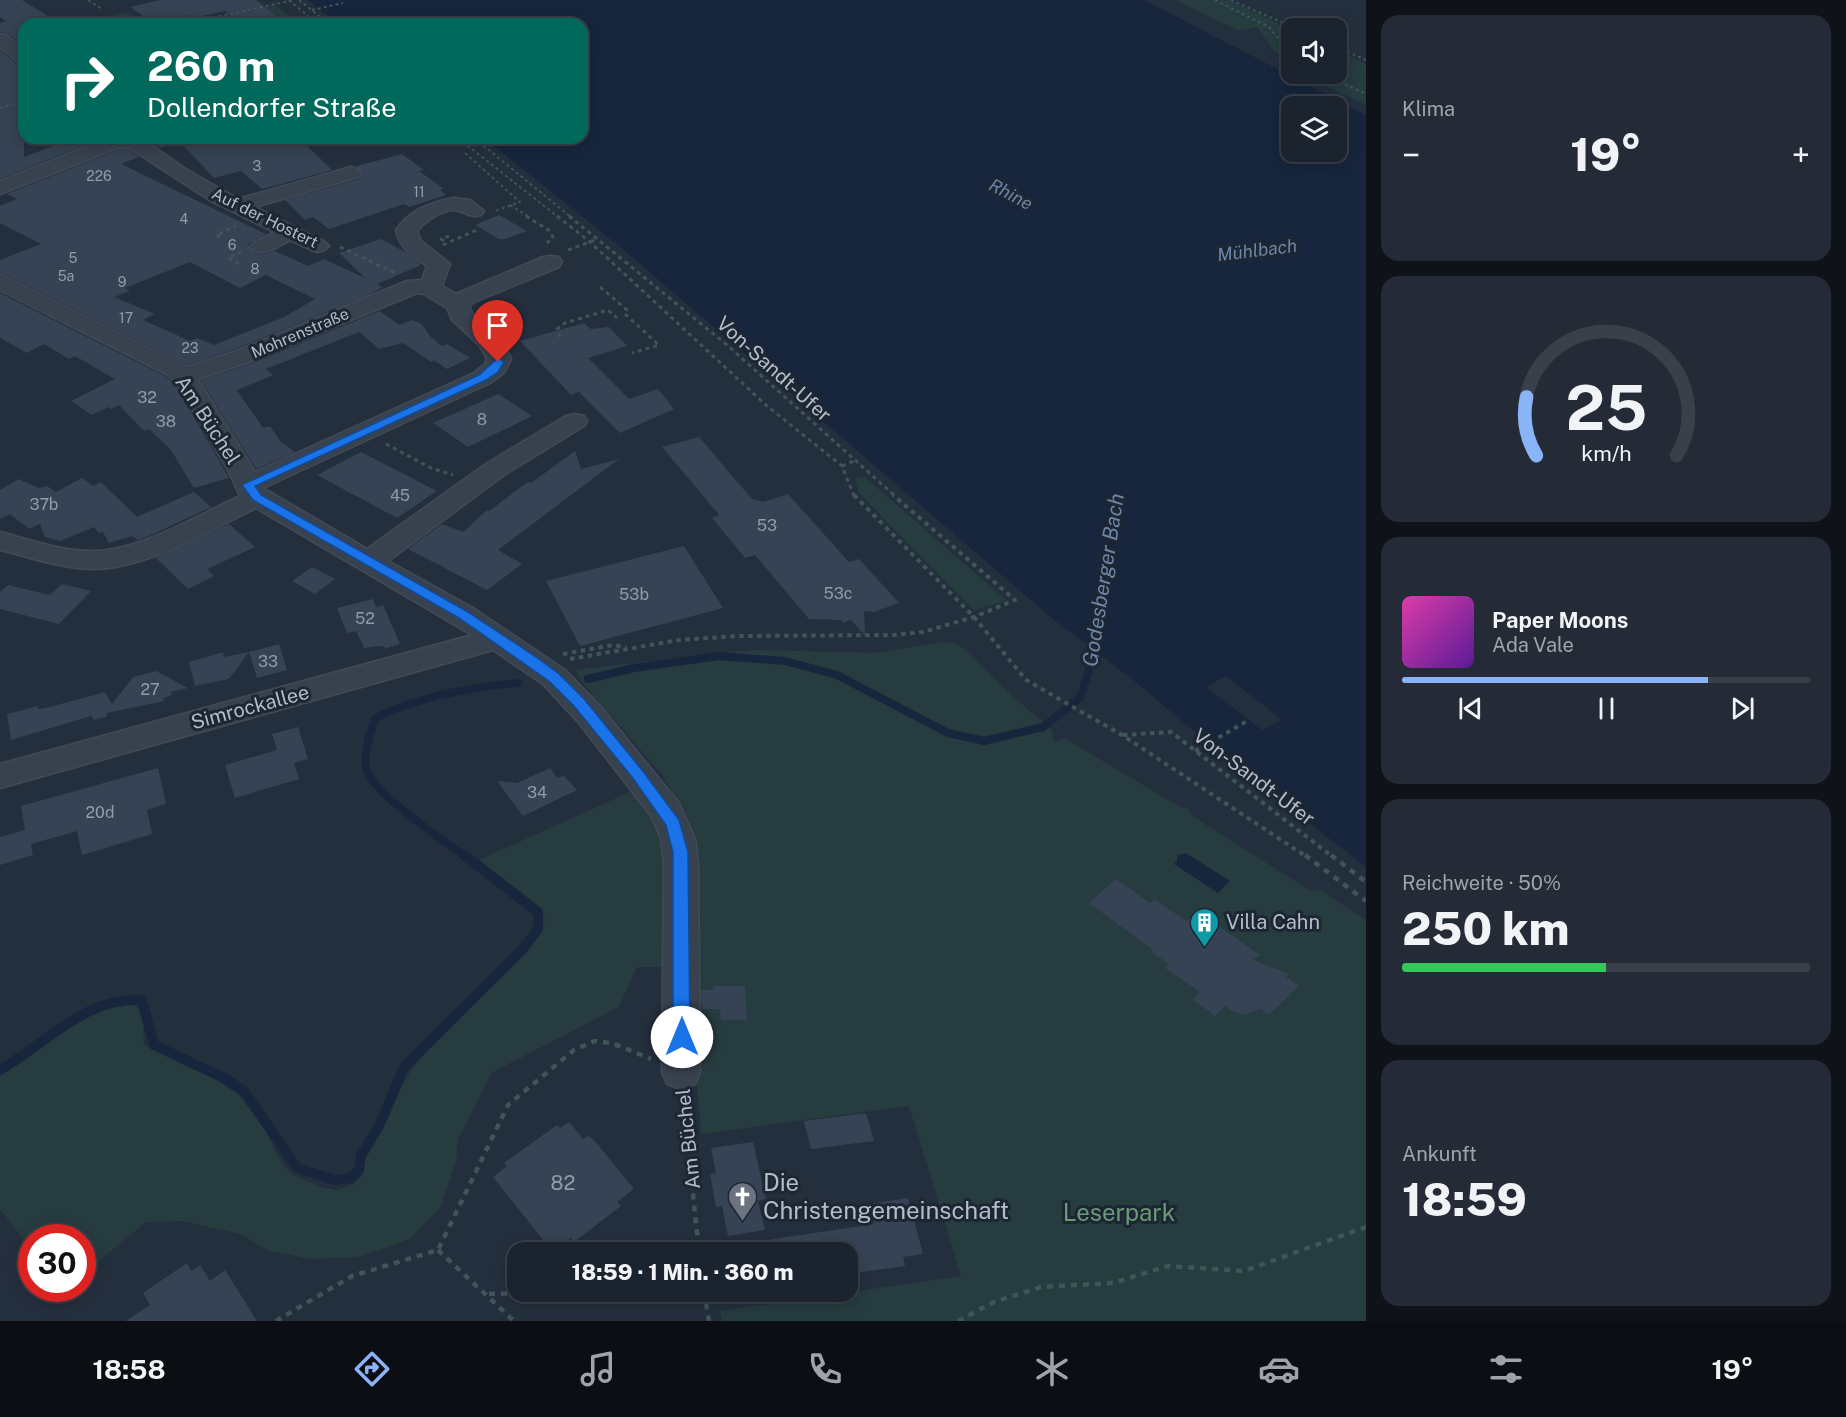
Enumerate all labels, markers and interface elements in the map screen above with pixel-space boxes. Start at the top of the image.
map controls [1281,18,1347,162]
button: sound [1281,18,1347,84]
text: 260 m [147,41,275,90]
icon: right [48,42,126,120]
text: Dollendorfer Straße [147,91,397,123]
button: layers [1281,96,1347,162]
text: Klima [1402,97,1455,121]
text: 19° [1570,128,1642,181]
text: − [1402,136,1420,174]
text: + [1792,136,1810,174]
house number: 3 [253,158,262,174]
house number: 226 [86,168,112,184]
water label: Rhine [986,174,1036,214]
street label: Auf der Hostert [209,184,321,252]
house number: 11 [413,184,425,200]
house number: 4 [180,211,189,227]
water label: Mühlbach [1216,235,1298,265]
house number: 6 [228,237,237,253]
house number: 5 [69,250,78,266]
house number: 8 [250,261,260,277]
house number: 5a [58,268,74,284]
house number: 9 [118,274,127,290]
pin [472,300,523,362]
street label: Mohrenstraße [248,304,352,362]
icon: arrive [481,309,514,342]
house number: 17 [119,310,133,326]
street label: Von-Sandt-Ufer [712,311,836,427]
house number: 23 [181,340,199,356]
street label: Am Büchel [170,371,246,469]
text: 25 [1565,371,1647,444]
house number: 32 [137,388,157,407]
house number: 8 [477,410,487,429]
house number: 38 [156,412,176,431]
text: km/h [1581,442,1631,467]
house number: 45 [390,486,410,505]
water label: Godesberger Bach [1077,492,1129,668]
house number: 37b [30,495,58,514]
house number: 53 [757,516,777,535]
house number: 53c [823,584,853,603]
house number: 53b [619,585,649,604]
text: Paper Moons [1492,607,1628,633]
house number: 52 [355,609,375,628]
text: Ada Vale [1492,633,1574,657]
house number: 33 [258,652,278,671]
house number: 27 [140,680,160,699]
street label: Simrockallee [188,680,312,734]
icon: previous [1454,692,1487,725]
icon: pause [1590,692,1623,725]
icon: next [1726,692,1759,725]
street label: Von-Sandt-Ufer [1188,723,1320,831]
house number: 34 [527,783,547,802]
house number: 20d [86,803,114,822]
text: Reichweite · 50% [1402,871,1561,895]
text: 250 km [1402,902,1569,955]
building icon: Villa Cahn [1189,906,1221,948]
place label: Villa Cahn [1226,910,1320,934]
position arrow [650,1005,714,1069]
street label: Am Büchel [671,1087,705,1191]
text: Ankunft [1402,1142,1477,1166]
place label: Die Christengemeinschaft [763,1168,1009,1224]
house number: 82 [551,1171,575,1195]
text: 18:59 [1402,1173,1527,1226]
church icon: Die Christengemeinschaft [726,1180,758,1222]
park label: Leserpark [1063,1198,1175,1226]
speed limit sign: 30 [18,1224,96,1302]
text: 18:59 · 1 Min. · 360 m [572,1259,793,1285]
icon: directions [351,1348,393,1390]
icon: music [577,1348,619,1390]
icon: phone [804,1348,846,1390]
icon: climate [1031,1348,1073,1390]
icon: car [1258,1348,1300,1390]
icon: filters [1485,1348,1527,1390]
text: 18:58 [92,1353,166,1385]
text: 19° [1711,1353,1754,1385]

